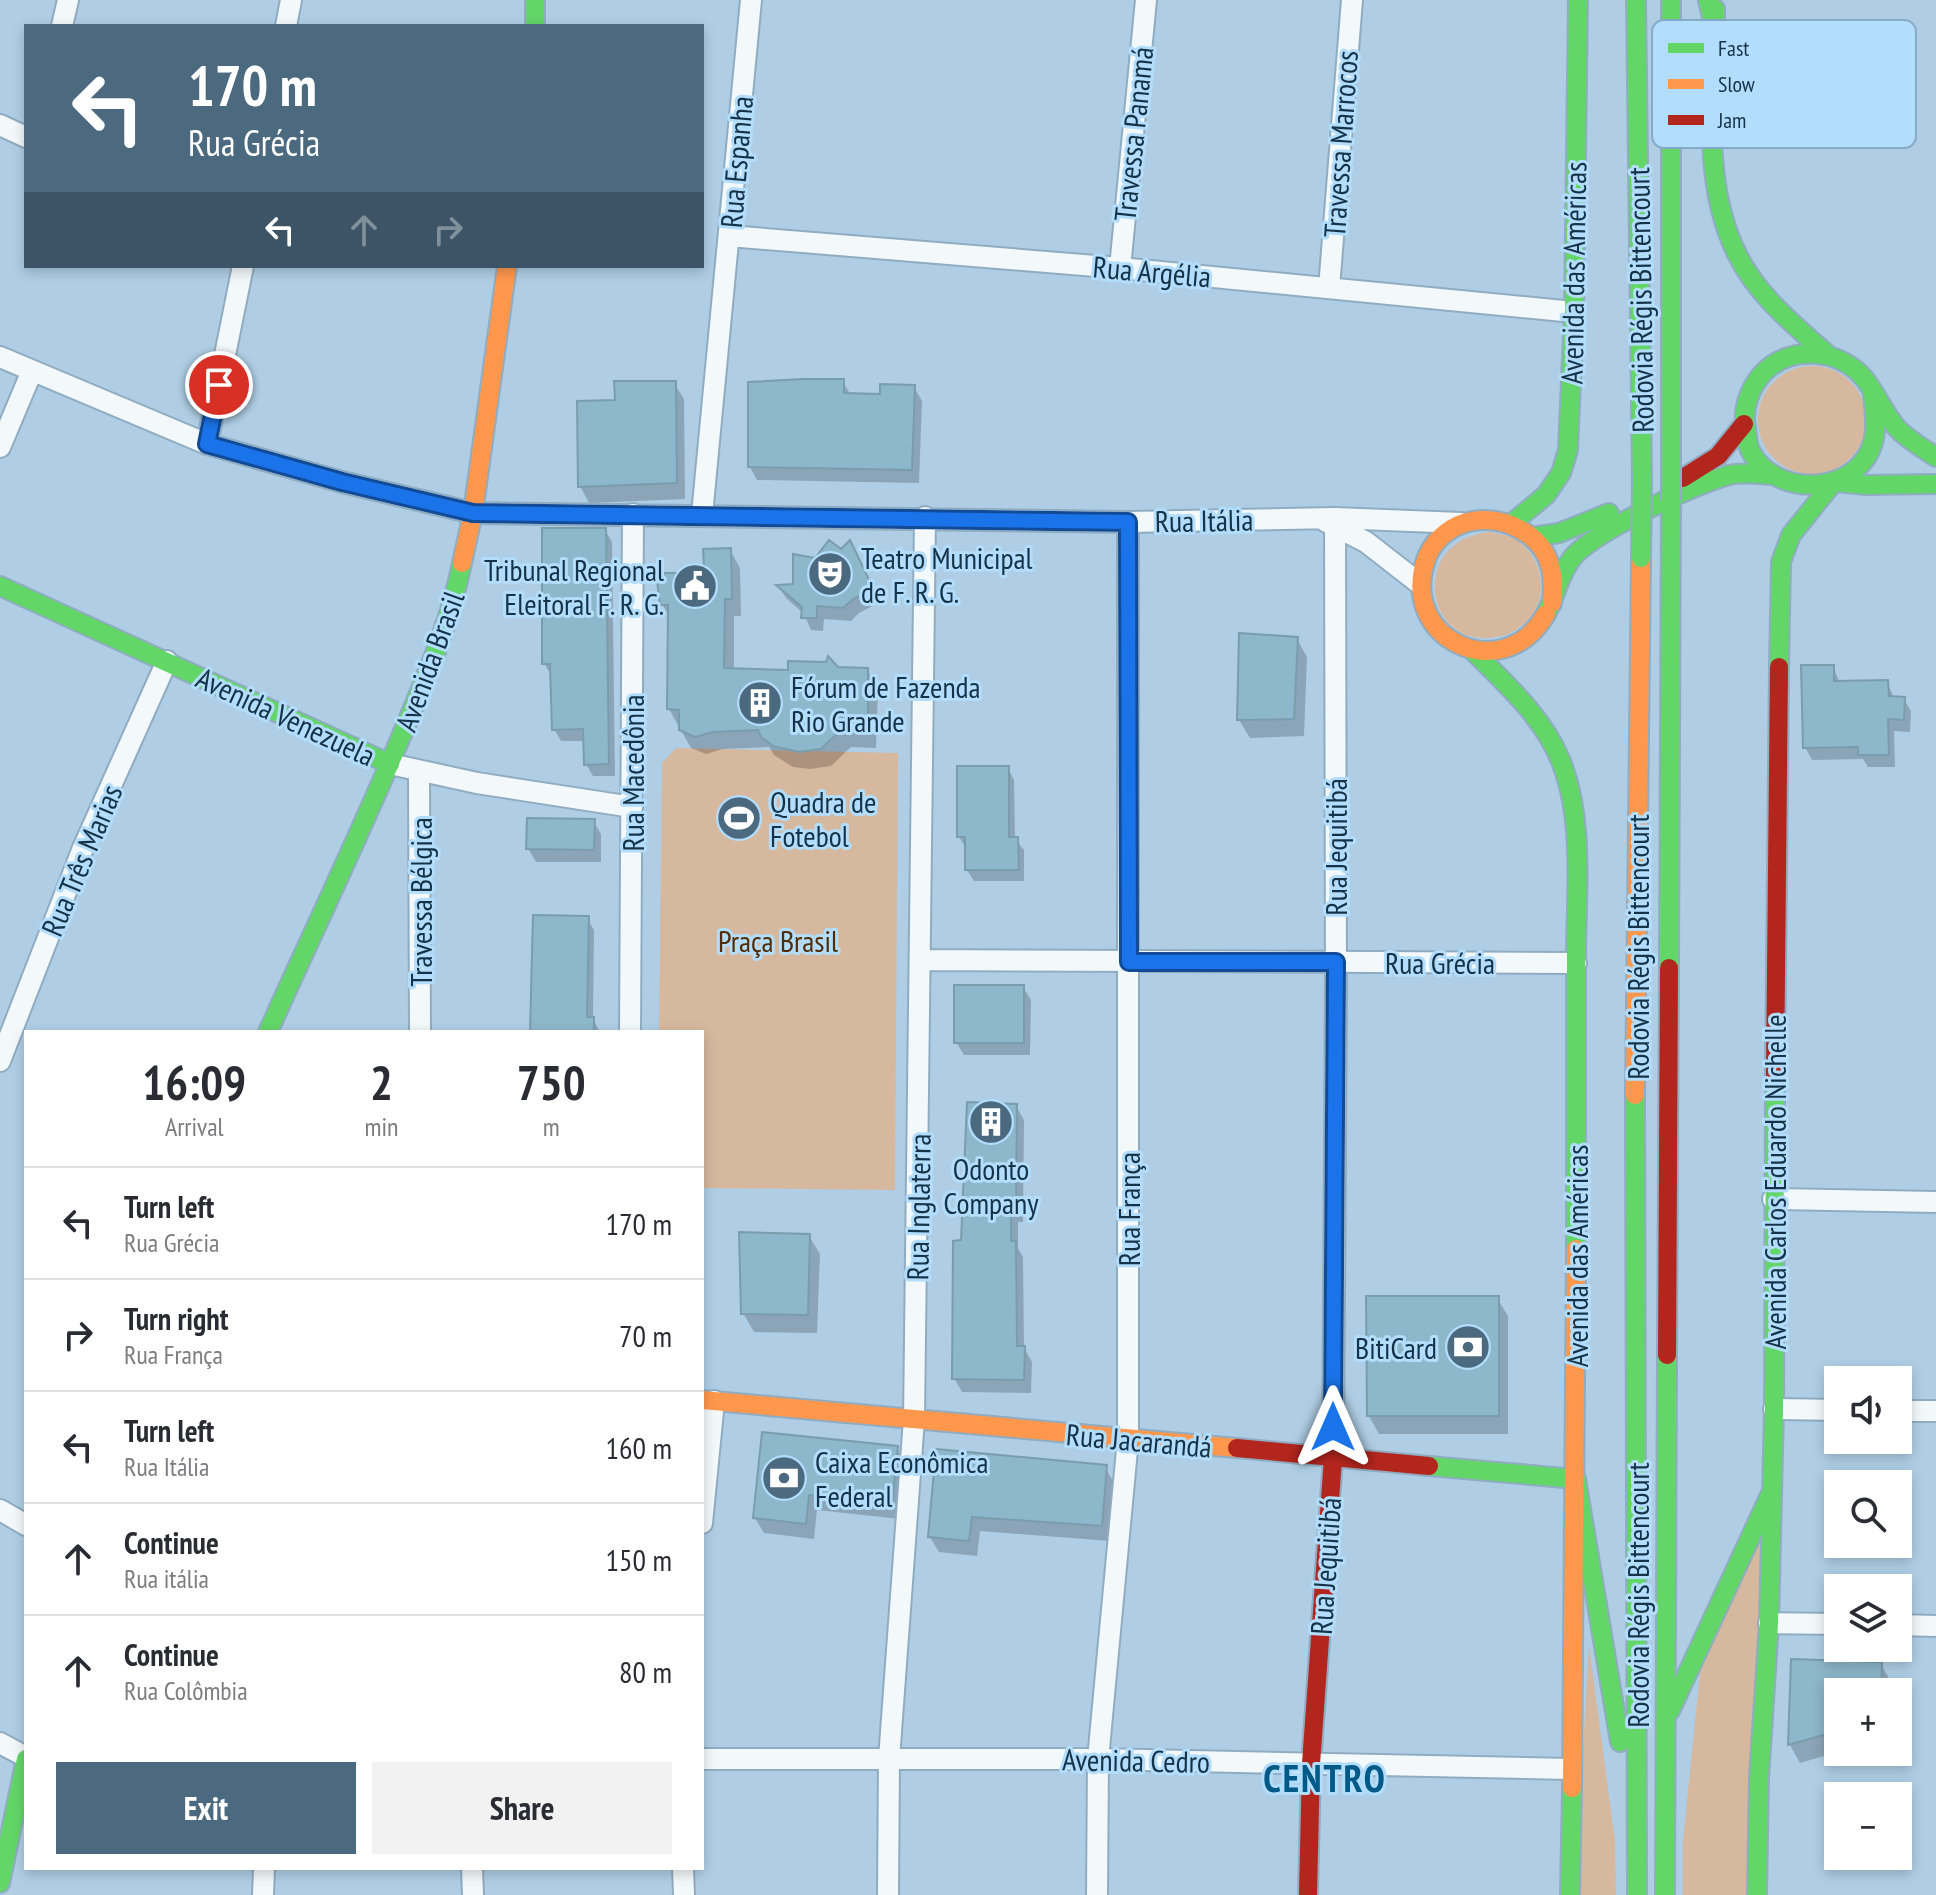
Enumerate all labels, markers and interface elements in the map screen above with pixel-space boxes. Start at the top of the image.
legend [1652,20,1916,148]
text: Fast [1718,34,1749,62]
street label: Travessa Panamá [1104,45,1162,223]
text: 170 m [188,49,317,121]
street label: Travessa Marrocos [1314,49,1366,239]
icon: left [56,56,160,160]
text: Slow [1718,70,1755,98]
street label: Rua Espanha [711,94,761,230]
text: Jam [1717,106,1746,134]
text: Rua Grécia [188,119,320,166]
street label: Avenida das Américas [1552,161,1594,385]
street label: Rodovia Régis Bittencourt [1618,166,1662,433]
icon: left [258,208,302,252]
icon: ahead [342,208,386,252]
icon: right [426,208,470,252]
street label: Rua Argélia [1091,246,1213,296]
pin [185,351,253,419]
icon: arrive [197,363,241,407]
street label: Rua Itália [1154,500,1254,540]
place label: Teatro Municipal de F. R. G. [861,538,1033,611]
place label: Tribunal Regional Eleitoral F. R. G. [484,550,664,623]
theatre icon: Teatro Municipal de F. R. G. [806,550,854,598]
public building icon: Tribunal Regional Eleitoral F. R. G. [671,562,719,610]
street label: Avenida Brasil [386,586,472,736]
street label: Avenida Venezuela [190,658,382,774]
place label: Fórum de Fazenda Rio Grande [791,667,981,740]
building icon: Fórum de Fazenda Rio Grande [736,679,784,727]
street label: Rua Macedônia [613,694,652,852]
street label: Rua Três Marias [32,778,130,942]
street label: Rua Jequitibá [1316,778,1355,916]
place label: Quadra de Fotebol [770,782,876,855]
sports icon: Quadra de Fotebol [715,794,763,842]
street label: Rodovia Régis Bittencourt [1618,814,1657,1080]
street label: Travessa Bélgica [401,817,440,987]
park label: Praça Brasil [718,921,838,960]
street label: Rua Grécia [1385,943,1495,982]
street label: Avenida Carlos Eduardo Nichelle [1755,1014,1794,1350]
text: 16:09 [142,1051,246,1113]
text: 2 [370,1051,393,1113]
text: 750 [517,1051,586,1113]
building icon: Odonto Company [967,1098,1015,1146]
text: Arrival [165,1110,224,1143]
text: min [364,1110,398,1143]
text: m [543,1110,560,1143]
street label: Rua Inglaterra [897,1133,939,1281]
street label: Avenida das Américas [1557,1145,1596,1367]
place label: Odonto Company [944,1149,1039,1222]
street label: Rua França [1109,1152,1148,1266]
text: Turn left [124,1187,214,1226]
icon: left [56,1201,100,1245]
text: 170 m [606,1204,672,1243]
text: Rua Grécia [124,1226,219,1259]
text: Turn right [124,1299,228,1338]
icon: right [56,1313,100,1357]
text: 70 m [619,1316,672,1355]
bank icon: BitiCard [1444,1323,1492,1371]
place label: BitiCard [1355,1328,1437,1367]
text: Rua França [124,1338,223,1371]
map controls [1824,1366,1912,1870]
button: sound [1824,1366,1912,1454]
position arrow [1291,1385,1375,1469]
text: Turn left [124,1411,214,1450]
street label: Rua Jacarandá [1065,1414,1213,1466]
icon: left [56,1425,100,1469]
text: 160 m [606,1428,672,1467]
place label: Caixa Econômica Federal [815,1442,988,1515]
text: Rua Itália [124,1450,209,1483]
bank icon: Caixa Econômica Federal [760,1454,808,1502]
street label: Rodovia Régis Bittencourt [1618,1462,1657,1728]
button: search [1824,1470,1912,1558]
street label: Rua Jequitibá [1301,1496,1349,1636]
text: Continue [124,1523,219,1562]
icon: ahead [56,1537,100,1581]
text: 150 m [606,1540,672,1579]
text: Rua itália [124,1562,209,1595]
button: layers [1824,1574,1912,1662]
text: Continue [124,1635,219,1674]
icon: ahead [56,1649,100,1693]
text: 80 m [619,1652,672,1691]
text: Rua Colômbia [124,1674,248,1707]
button: + [1824,1678,1912,1766]
street label: Avenida Cedro [1062,1739,1210,1781]
district label: CENTRO [1263,1753,1387,1802]
button: Exit [56,1762,356,1854]
button: Share [372,1762,672,1854]
button: − [1824,1782,1912,1870]

